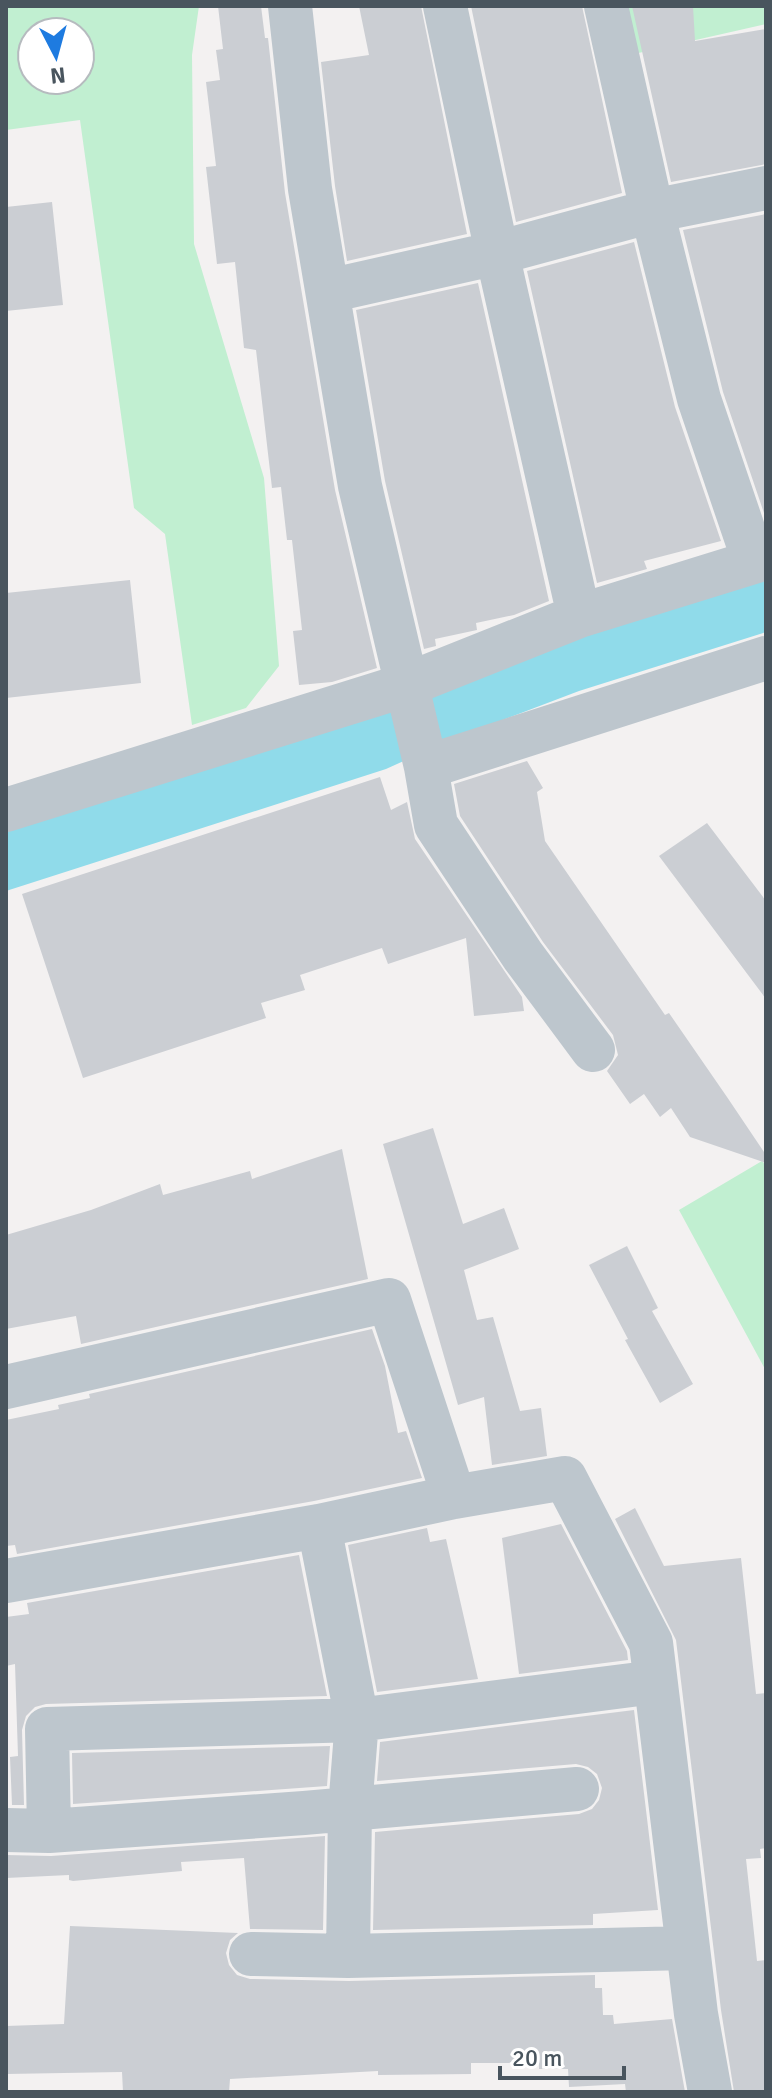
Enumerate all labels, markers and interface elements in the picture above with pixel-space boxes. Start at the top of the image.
north arrow [16,16,96,96]
text: N [49,61,67,90]
scale bar [500,2030,624,2080]
text: 20 m [512,2043,562,2073]

